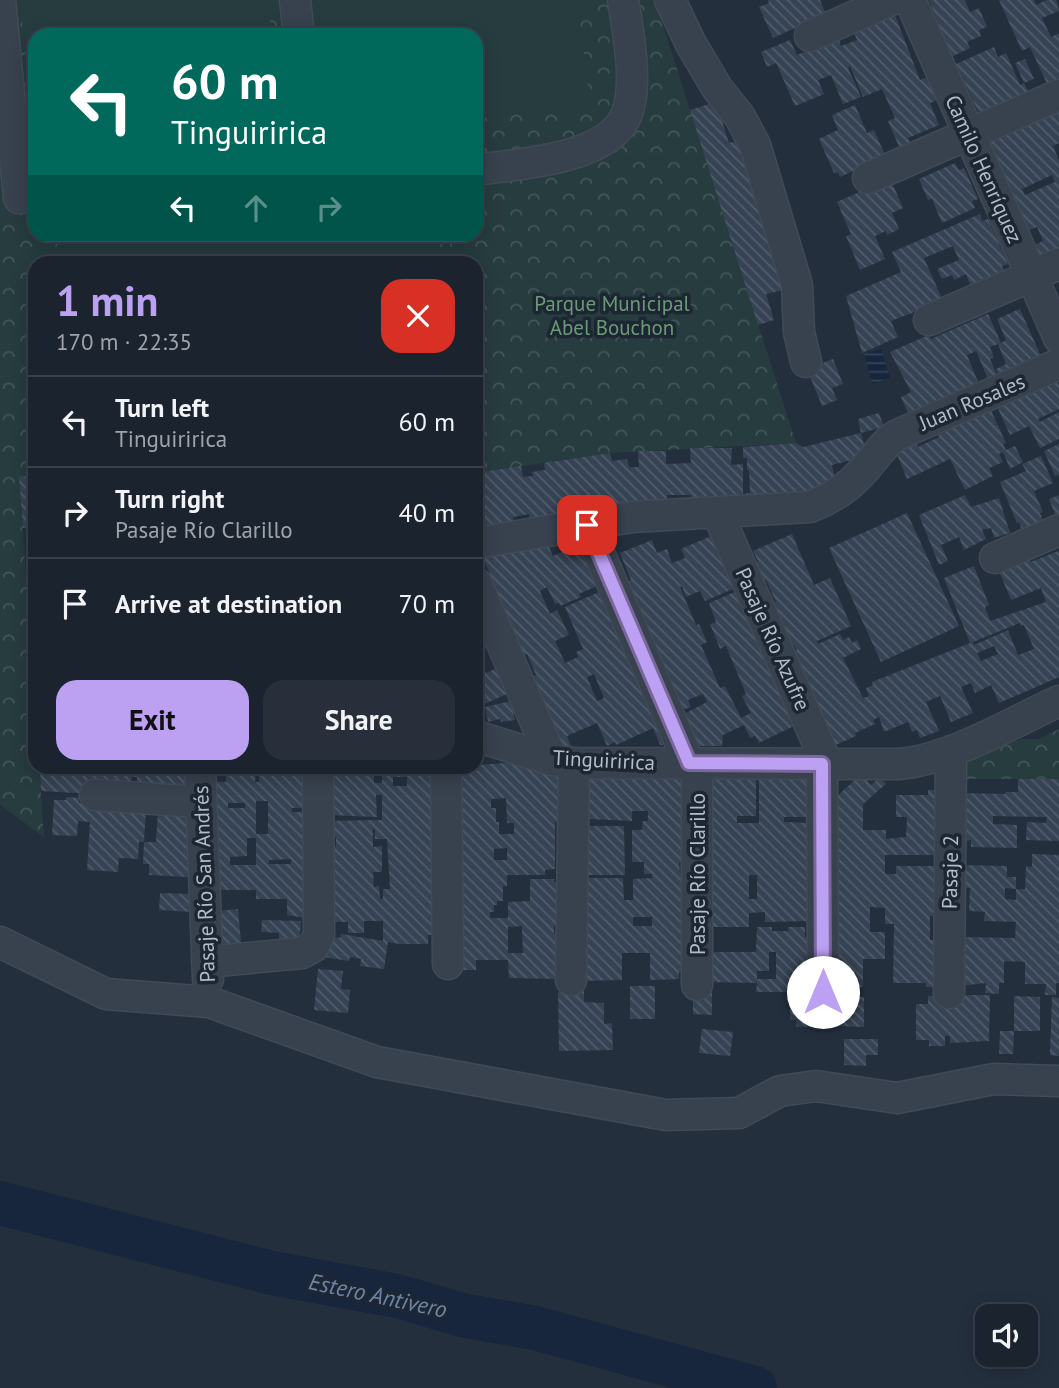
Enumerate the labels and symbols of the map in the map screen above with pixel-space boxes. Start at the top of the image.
street label: Camilo Henríquez [939,91,1029,247]
park label: Parque Municipal Abel Bouchon [534,290,690,341]
street label: Juan Rosales [914,368,1029,437]
pin [557,495,617,555]
street label: Pasaje Río Azufre [729,563,817,715]
street label: Tinguiririca [552,744,656,776]
street label: Pasaje Río San Andrés [187,785,221,983]
street label: Pasaje Río Clarillo [684,793,711,955]
street label: Pasaje 2 [936,835,964,909]
position arrow [786,955,860,1029]
water label: Estero Antivero [306,1266,450,1324]

